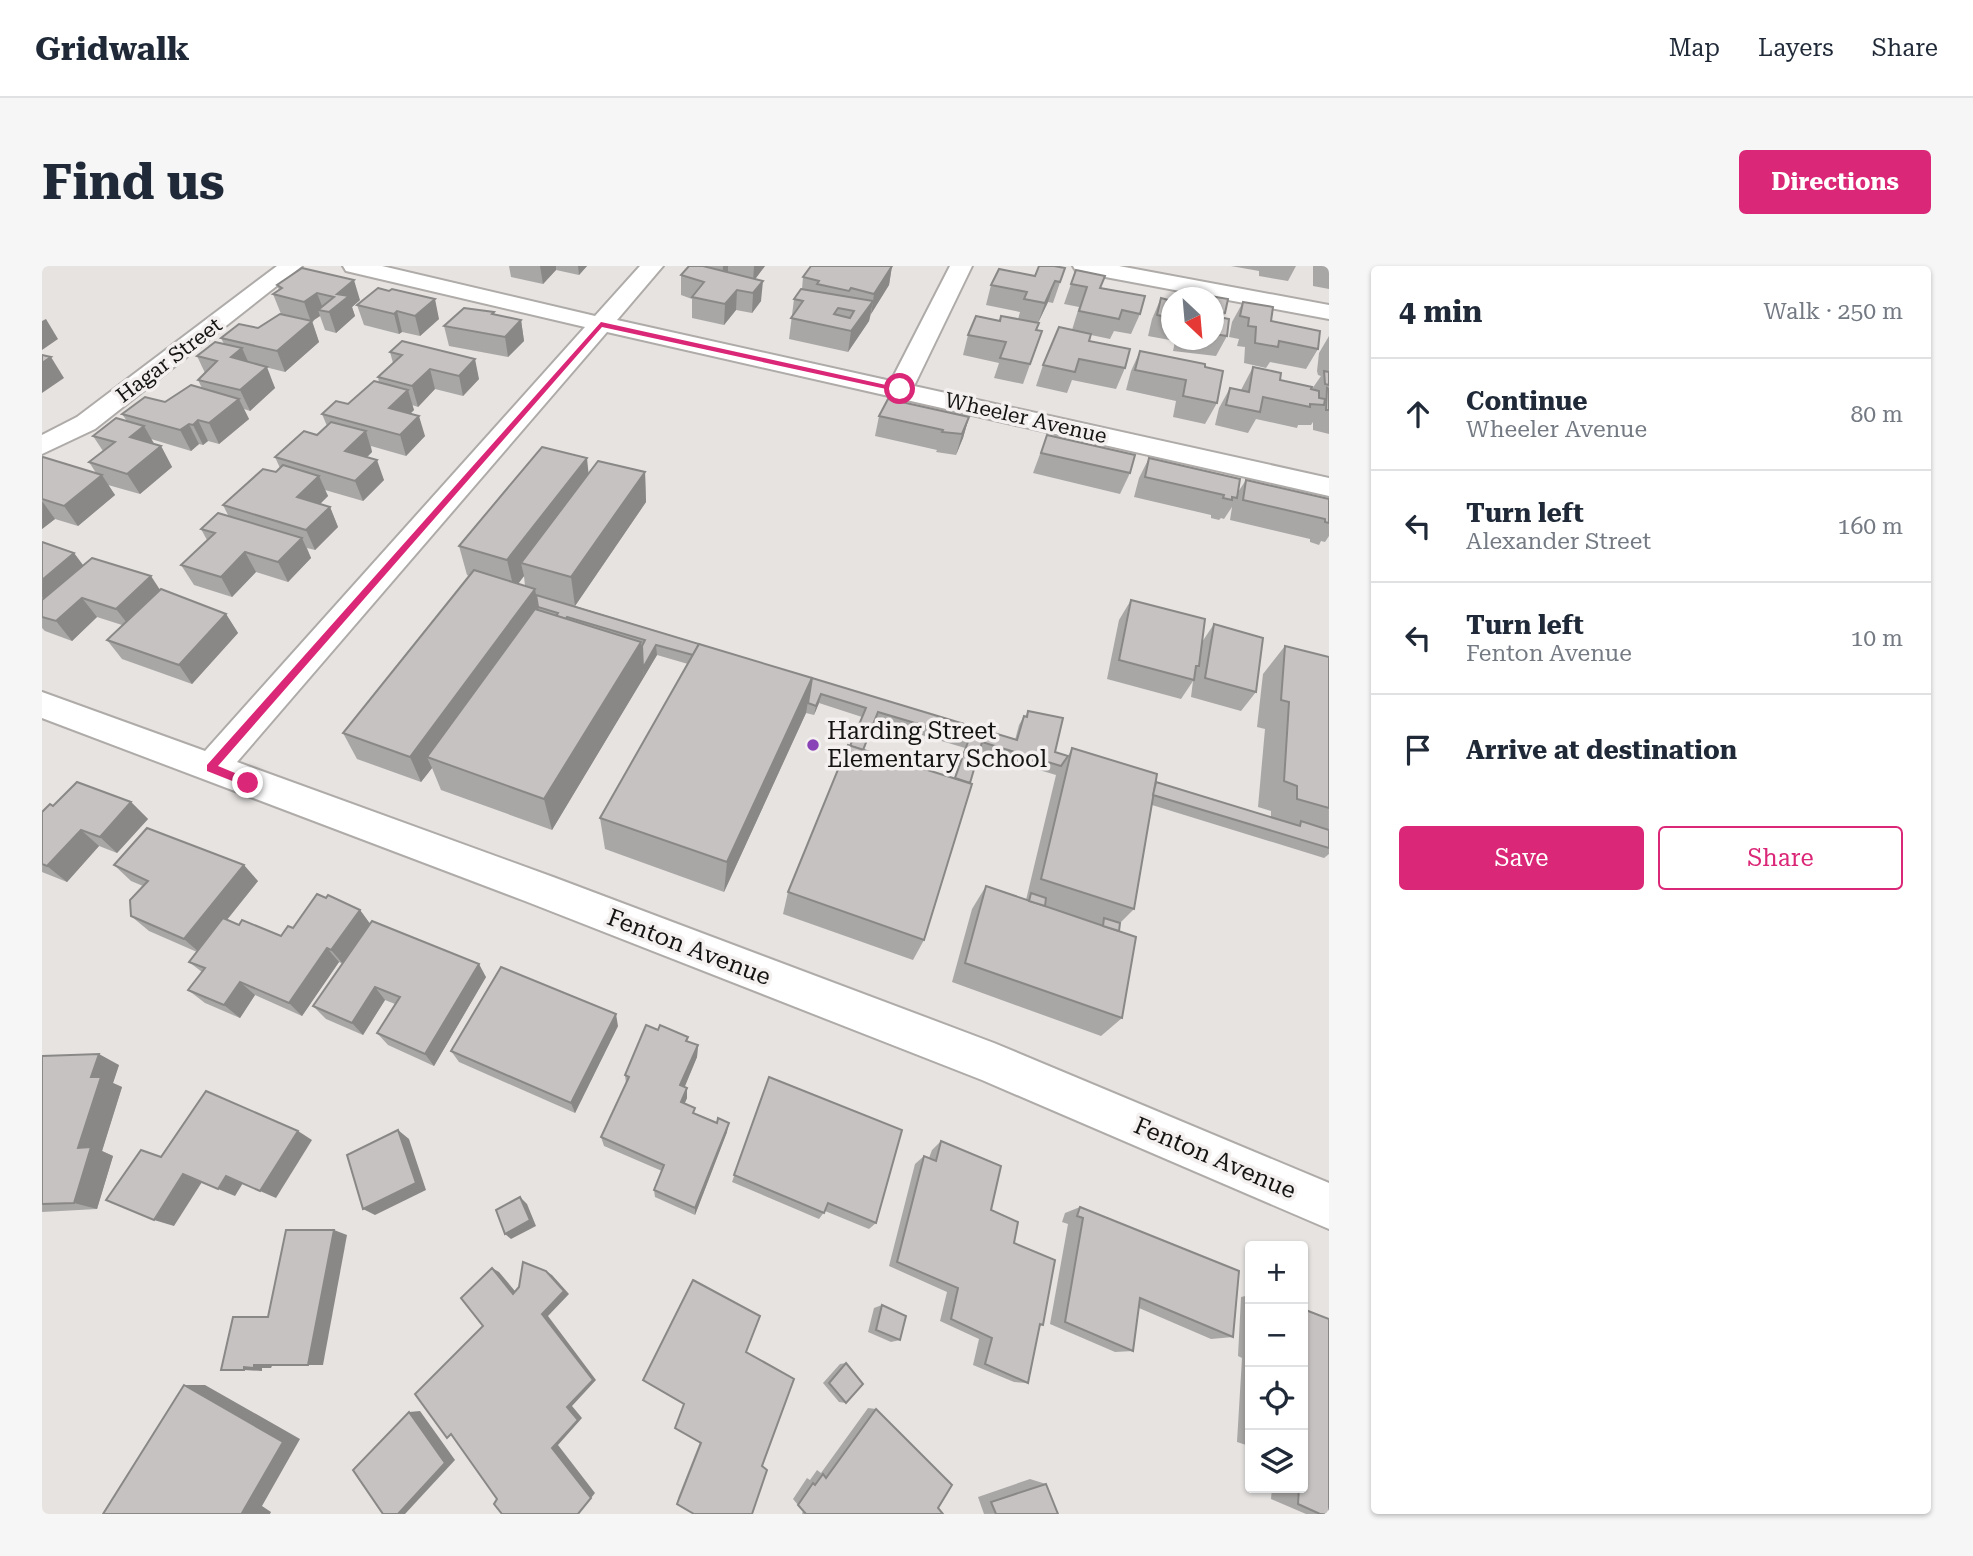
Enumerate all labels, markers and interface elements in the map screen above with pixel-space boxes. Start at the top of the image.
text: Gridwalk [35,29,189,68]
text: Map [1669,34,1720,62]
text: Layers [1758,34,1834,62]
text: Share [1872,34,1938,62]
button: Directions [1739,150,1931,214]
text: Find us [42,154,225,211]
north arrow [1161,287,1224,350]
text: 4 min [1399,294,1482,329]
text: Walk · 250 m [1764,298,1903,325]
street label: Hagar Street [112,312,227,407]
route start [884,373,915,404]
text: Continue [1466,386,1588,416]
street label: Wheeler Avenue [943,388,1109,448]
icon: ahead [1399,395,1437,433]
text: 80 m [1850,401,1903,428]
text: Wheeler Avenue [1466,416,1647,443]
text: Turn left [1466,498,1584,528]
icon: left [1399,507,1437,545]
text: 160 m [1838,513,1903,540]
text: Alexander Street [1466,528,1651,555]
text: Turn left [1466,610,1584,640]
icon: left [1399,619,1437,657]
text: 10 m [1850,625,1903,652]
text: Fenton Avenue [1466,640,1632,667]
place label: Harding Street Elementary School [827,717,1047,773]
icon: arrive [1399,731,1437,769]
text: Arrive at destination [1466,735,1737,765]
marker: Harding Street Elementary School [805,737,821,753]
route end [232,767,263,798]
button: Save [1399,826,1644,890]
button: Share [1658,826,1903,890]
street label: Fenton Avenue [603,903,775,991]
street label: Fenton Avenue [1130,1111,1300,1205]
map controls [1245,1241,1308,1493]
button: + [1245,1241,1308,1304]
button: − [1245,1304,1308,1367]
button: locate [1245,1367,1308,1430]
button: layers [1245,1430,1308,1493]

